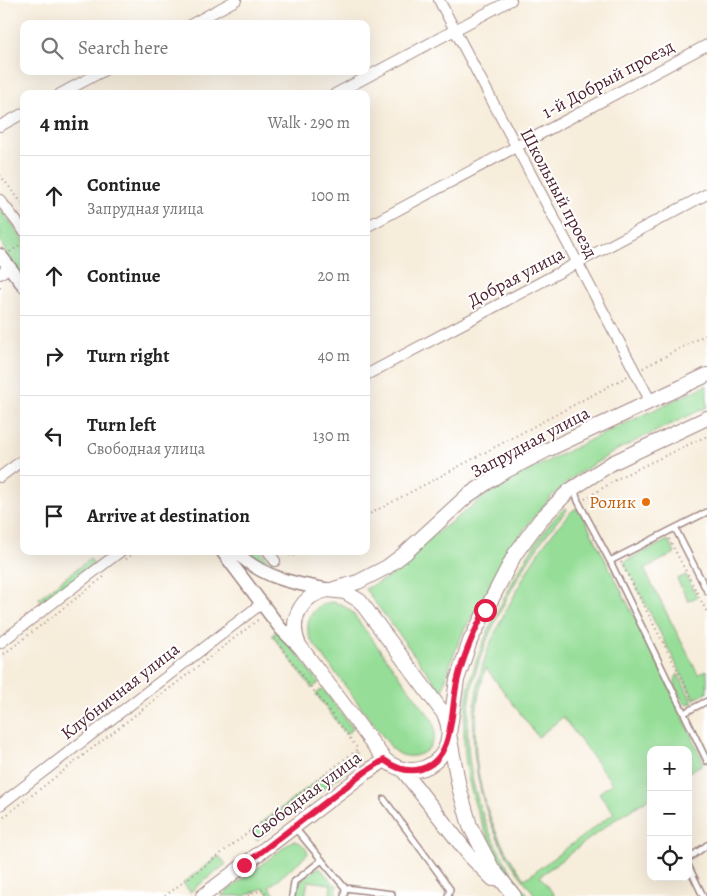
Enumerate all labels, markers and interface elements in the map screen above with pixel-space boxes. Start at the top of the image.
search box [20,20,370,75]
icon: search [38,34,66,62]
street label: 1-й Добрый проезд [538,34,678,124]
text: Search here [78,35,168,61]
text: 4 min [40,109,89,137]
text: Walk · 290 m [268,112,350,134]
street label: Школьный проезд [515,124,603,262]
text: Continue [87,172,161,198]
icon: ahead [40,182,68,210]
text: 100 m [311,185,350,207]
text: Запрудная улица [87,198,204,220]
street label: Добрая улица [464,241,569,312]
icon: ahead [40,262,68,290]
text: Continue [87,263,161,289]
text: 20 m [317,265,350,287]
icon: right [40,342,68,370]
text: Turn right [87,343,169,369]
text: 40 m [318,345,350,367]
street label: Запрудная улица [466,400,594,483]
text: Turn left [87,412,156,438]
icon: left [40,422,68,450]
text: 130 m [313,425,350,447]
text: Свободная улица [87,438,205,460]
place label: Ролик [589,490,636,514]
marker: Ролик [640,496,652,508]
icon: arrive [40,502,68,530]
text: Arrive at destination [87,503,250,529]
route start [474,599,497,622]
street label: Клубничная улица [56,637,185,745]
street label: Свободная улица [246,745,367,845]
map controls [647,746,692,881]
button: + [647,746,692,791]
button: − [647,791,692,836]
button: locate [647,836,692,881]
route end [233,854,256,877]

